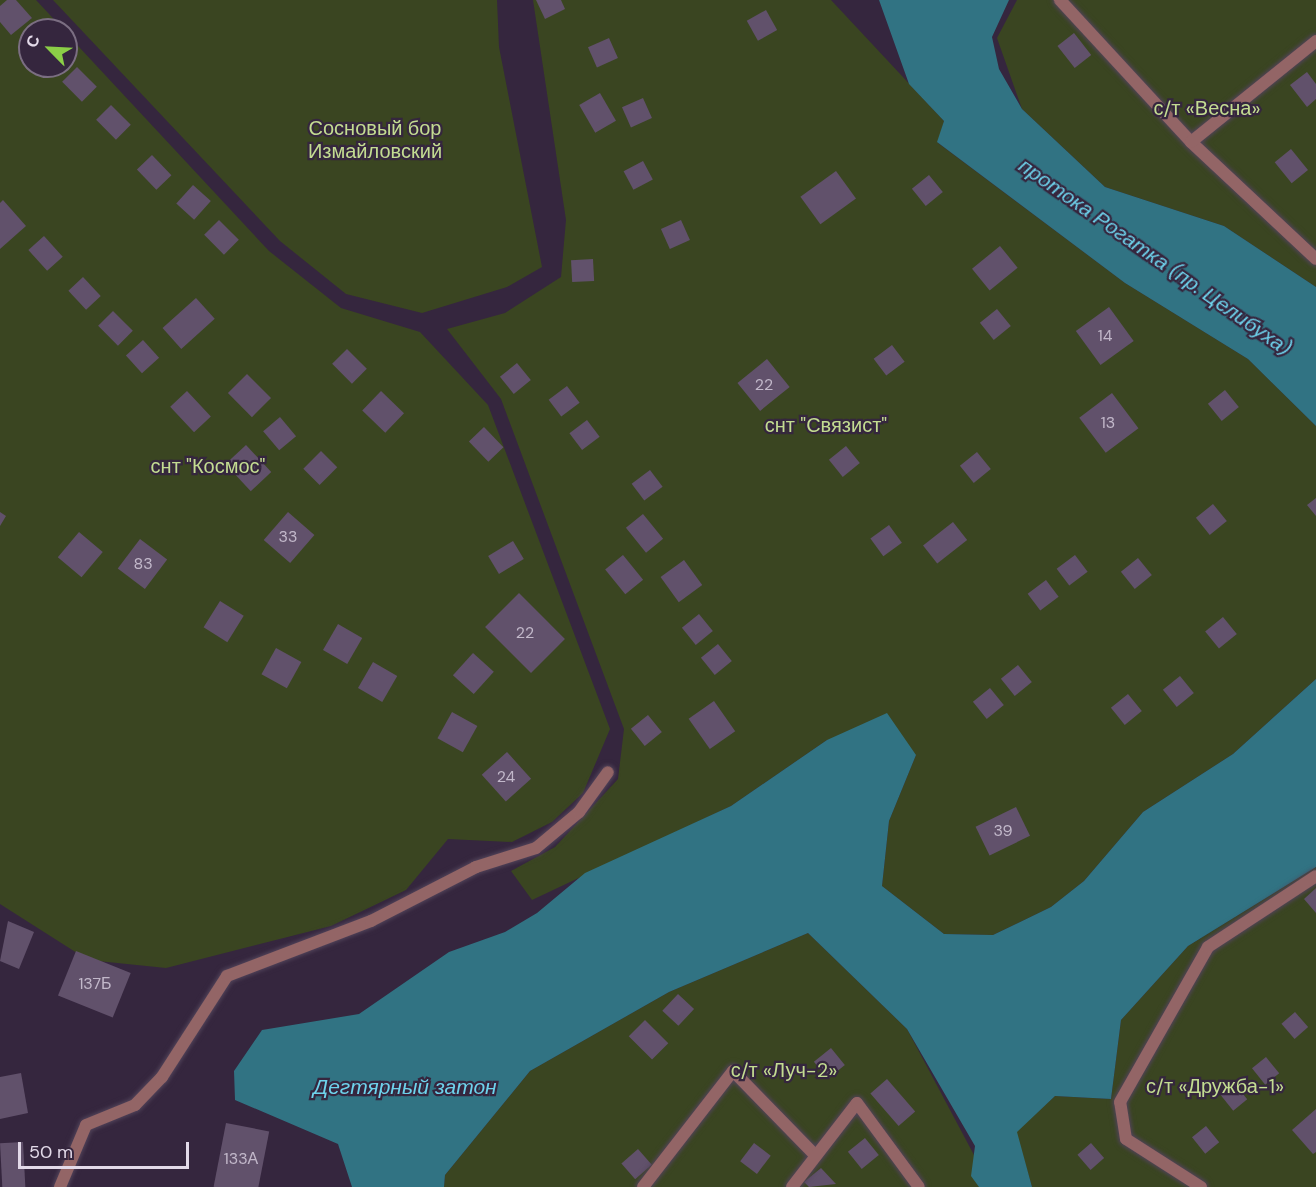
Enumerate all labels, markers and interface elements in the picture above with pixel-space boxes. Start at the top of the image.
north arrow [18,18,78,78]
text: С [21,32,45,51]
park label: с/т «Весна» [1153,96,1261,120]
park label: Сосновый бор Измайловский [308,116,442,163]
water label: протока Рогатка (пр. Целибуха) [1014,153,1296,361]
house number: 14 [1098,326,1112,346]
house number: 22 [755,375,773,395]
park label: снт "Связист" [765,413,887,437]
house number: 13 [1101,413,1115,433]
park label: снт "Космос" [151,454,265,478]
house number: 33 [279,527,297,547]
house number: 83 [133,554,153,574]
house number: 22 [516,623,534,643]
house number: 24 [497,767,515,787]
house number: 39 [993,821,1013,841]
house number: 137Б [78,974,112,994]
park label: с/т «Луч-2» [731,1058,837,1082]
water label: Дегтярный затон [313,1074,497,1100]
park label: с/т «Дружба-1» [1146,1074,1284,1098]
scale bar [21,1130,192,1168]
text: 50 m [29,1140,73,1164]
house number: 133А [224,1149,258,1169]

